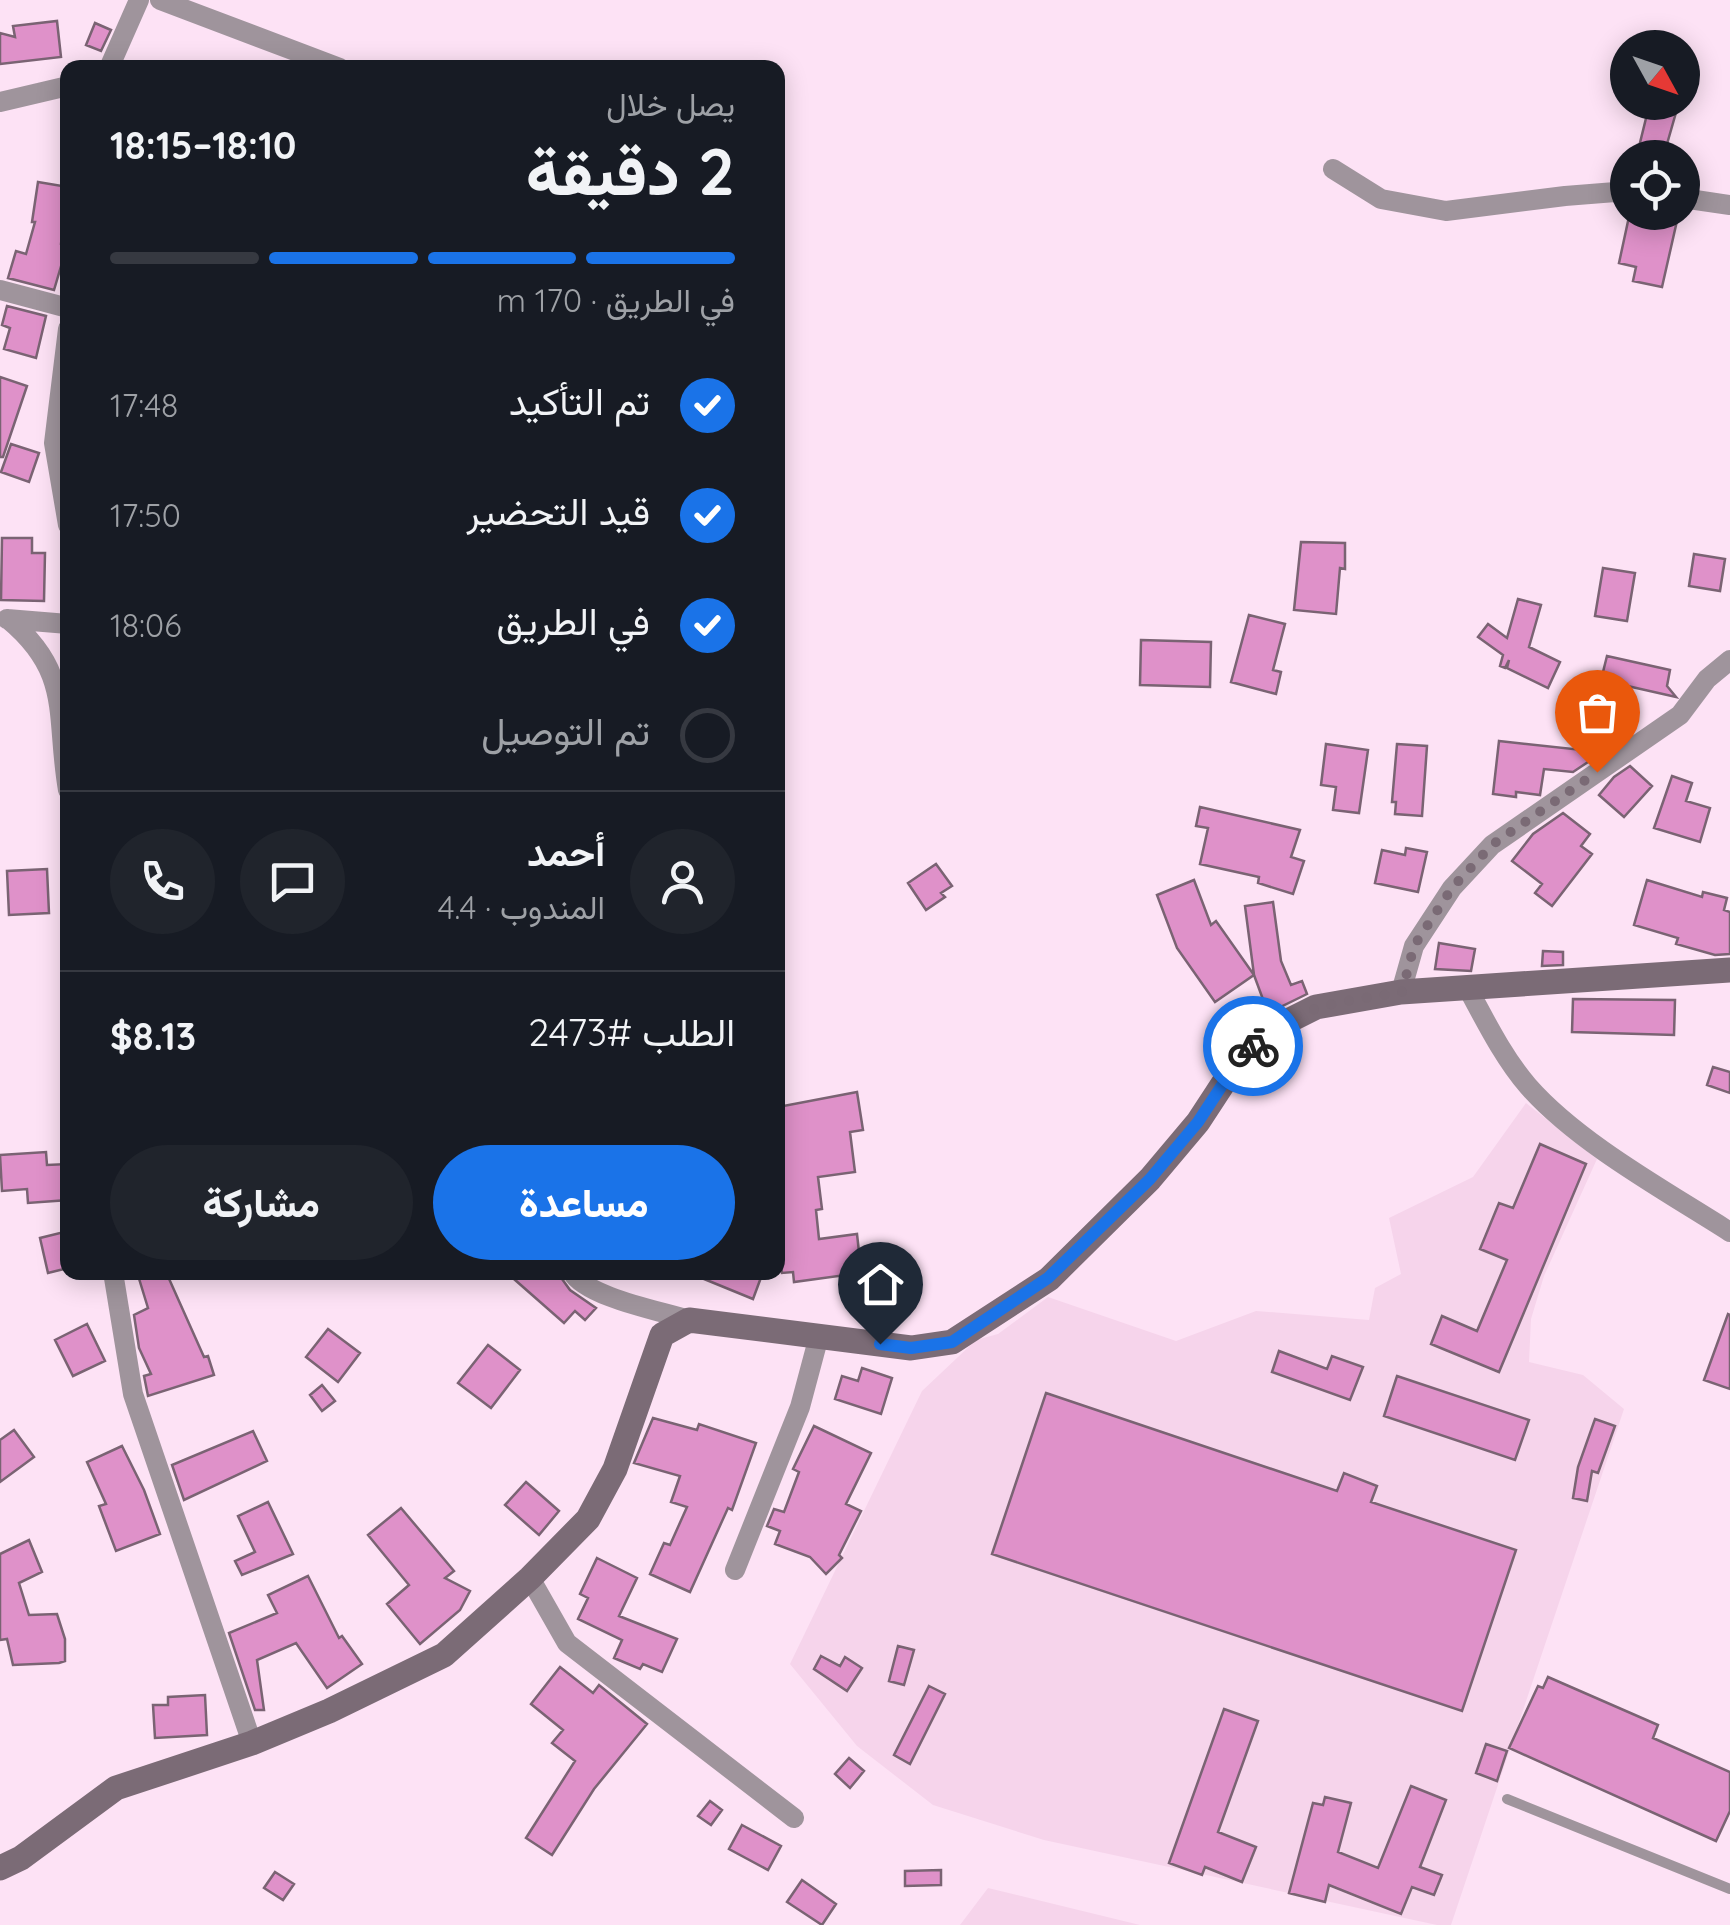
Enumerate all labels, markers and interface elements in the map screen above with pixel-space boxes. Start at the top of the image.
north arrow [1610,30,1700,120]
map controls [1610,30,1700,230]
text: يصل خلال [606,84,735,124]
text: 18:10–18:15 [110,121,296,169]
text: 2 دقيقة [526,130,735,211]
button: locate [1610,140,1700,230]
text: في الطريق · 170 m [497,280,735,320]
text: تم التأكيد [509,377,650,425]
icon: check [680,378,735,433]
text: 17:48 [110,385,178,425]
text: قيد التحضير [467,487,650,535]
icon: check [680,488,735,543]
text: 17:50 [110,495,181,535]
text: في الطريق [496,597,650,645]
icon: check [680,598,735,653]
text: 18:06 [110,605,181,645]
pin [1555,670,1640,773]
icon: bag [1570,685,1625,740]
text: تم التوصيل [481,707,650,755]
text: أحمد [527,828,605,876]
button: phone [110,829,215,934]
button: chat [240,829,345,934]
button: person [630,829,735,934]
text: المندوب · 4.4 [438,887,605,927]
courier [1203,996,1303,1096]
text: الطلب #2473 [528,1008,735,1056]
text: $8.13 [110,1012,196,1060]
icon: bike [1226,1019,1281,1074]
button: مشاركة [110,1145,413,1260]
button: مساعدة [433,1145,735,1260]
pin [838,1242,923,1345]
icon: home [853,1257,908,1312]

